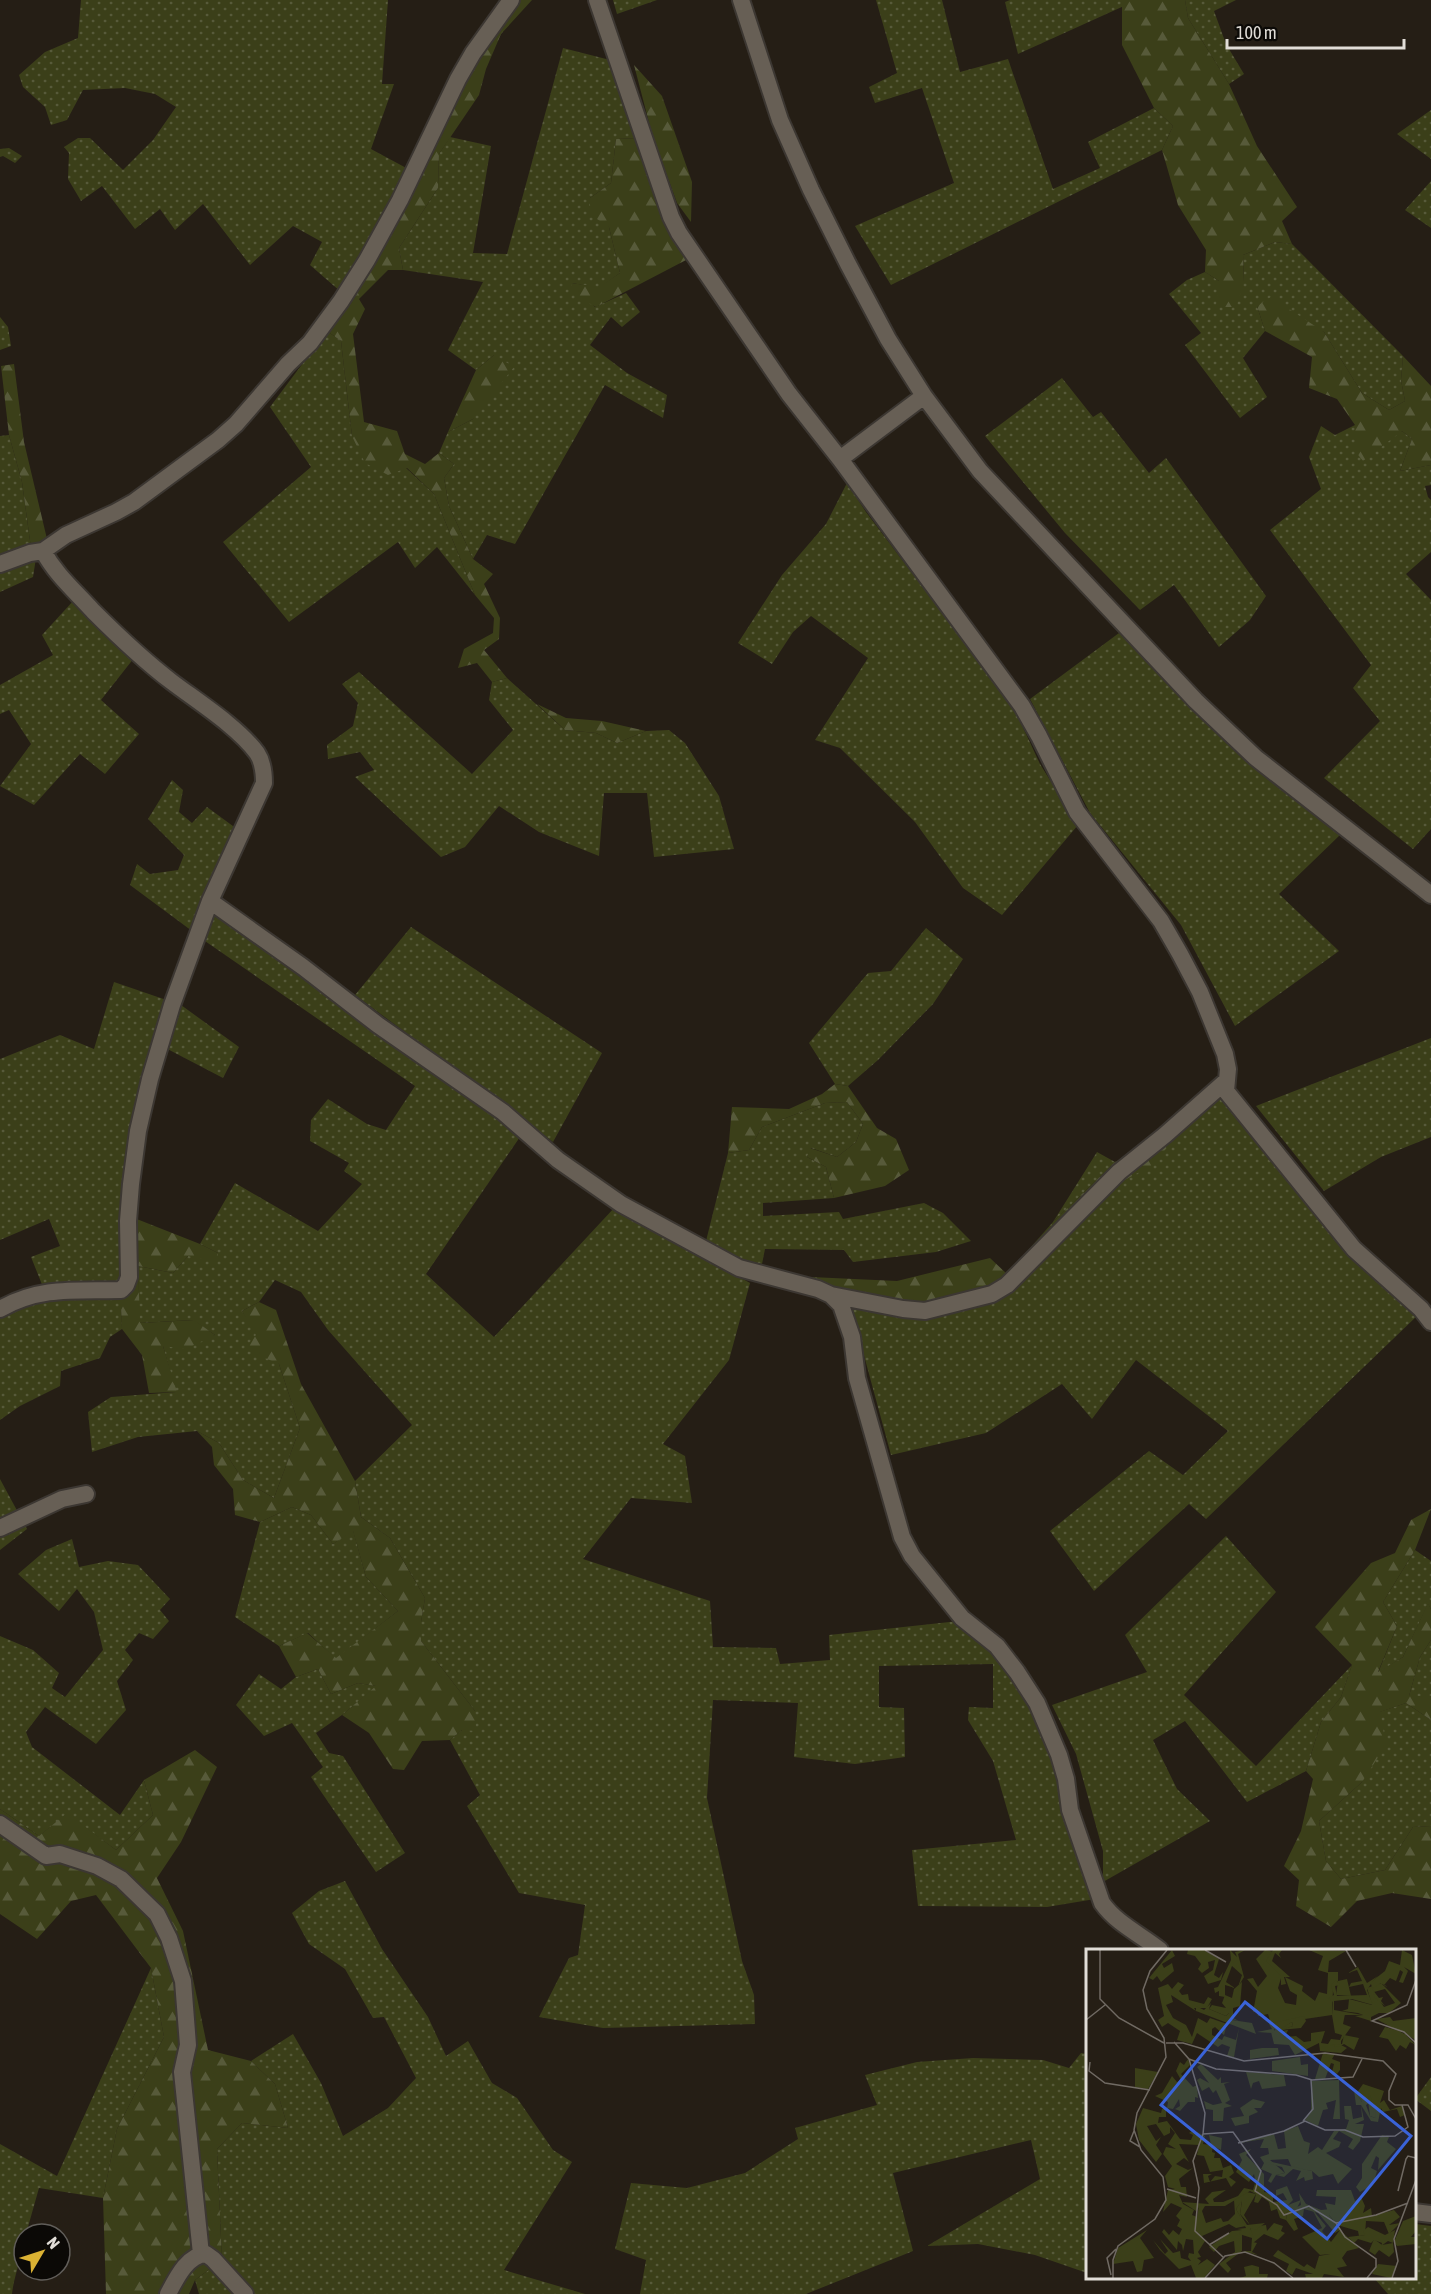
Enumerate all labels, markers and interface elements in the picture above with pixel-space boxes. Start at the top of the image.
scale bar [1227,12,1404,50]
text: 100 m [1236,22,1277,43]
inset map [1086,1949,1416,2279]
north arrow [12,2222,72,2282]
text: N [44,2233,64,2252]

